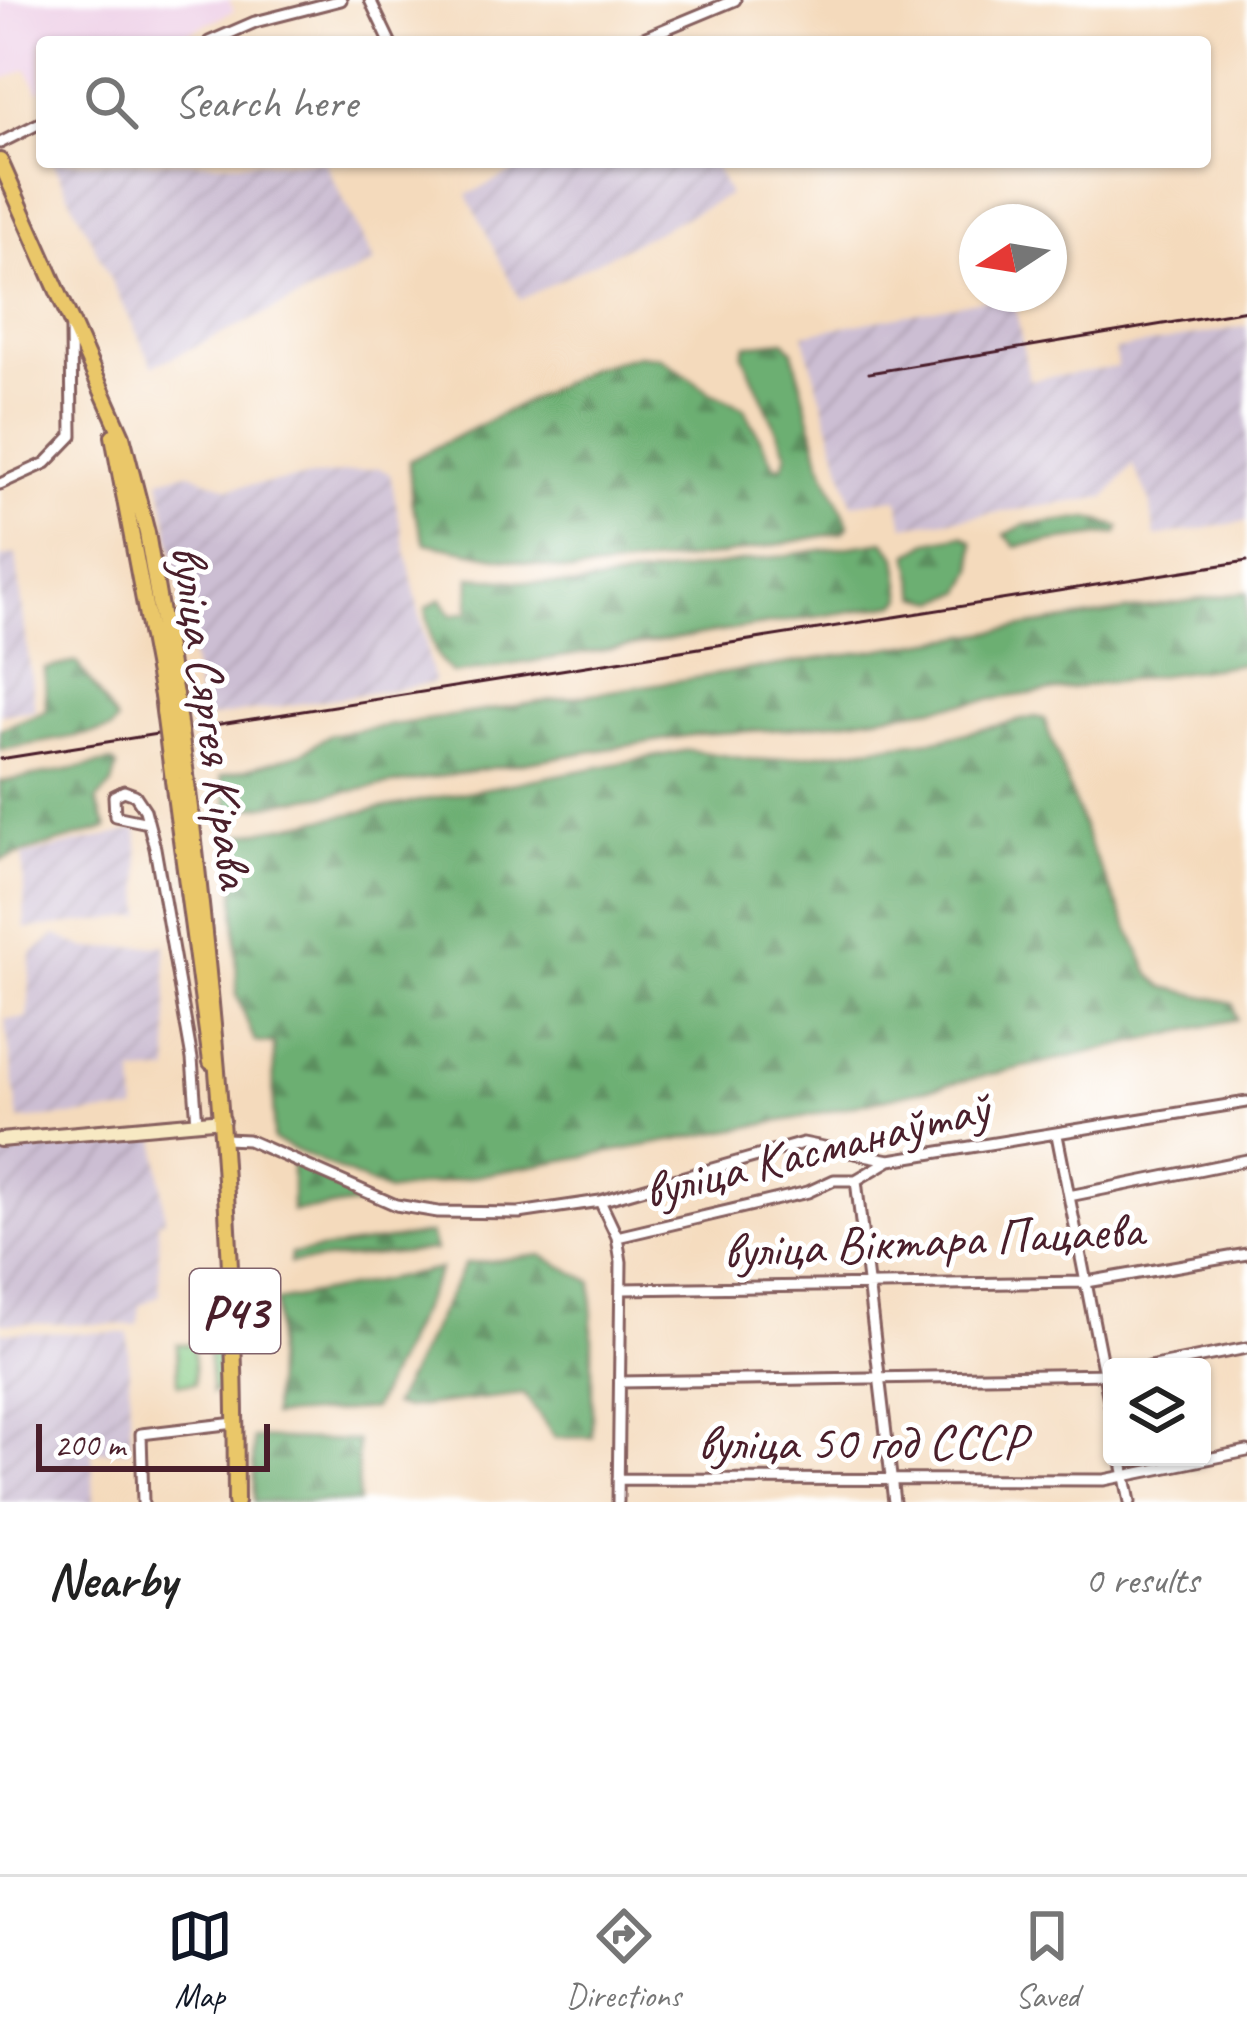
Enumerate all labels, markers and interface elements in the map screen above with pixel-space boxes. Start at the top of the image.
search box [36,36,1211,168]
icon: search [78,69,144,135]
text: Search here [174,74,357,131]
north arrow [959,204,1067,312]
street label: вуліца Сяргея Кірава [156,541,268,895]
street label: вуліца Касманаўтаў [637,1074,999,1223]
street label: вуліца Віктара Пацаева [721,1197,1149,1283]
road number: Р43 [190,1269,280,1353]
map controls [1103,1358,1211,1466]
button: layers [1103,1358,1211,1466]
street label: вуліца 50 год СССР [698,1410,1032,1474]
scale bar [36,1418,270,1471]
text: 200 m [54,1424,125,1466]
text: Nearby [48,1548,176,1612]
text: 0 results [1085,1556,1199,1605]
tab: Map [167,1903,233,2017]
tab: Directions [566,1903,681,2017]
tab: Saved [1014,1903,1080,2017]

